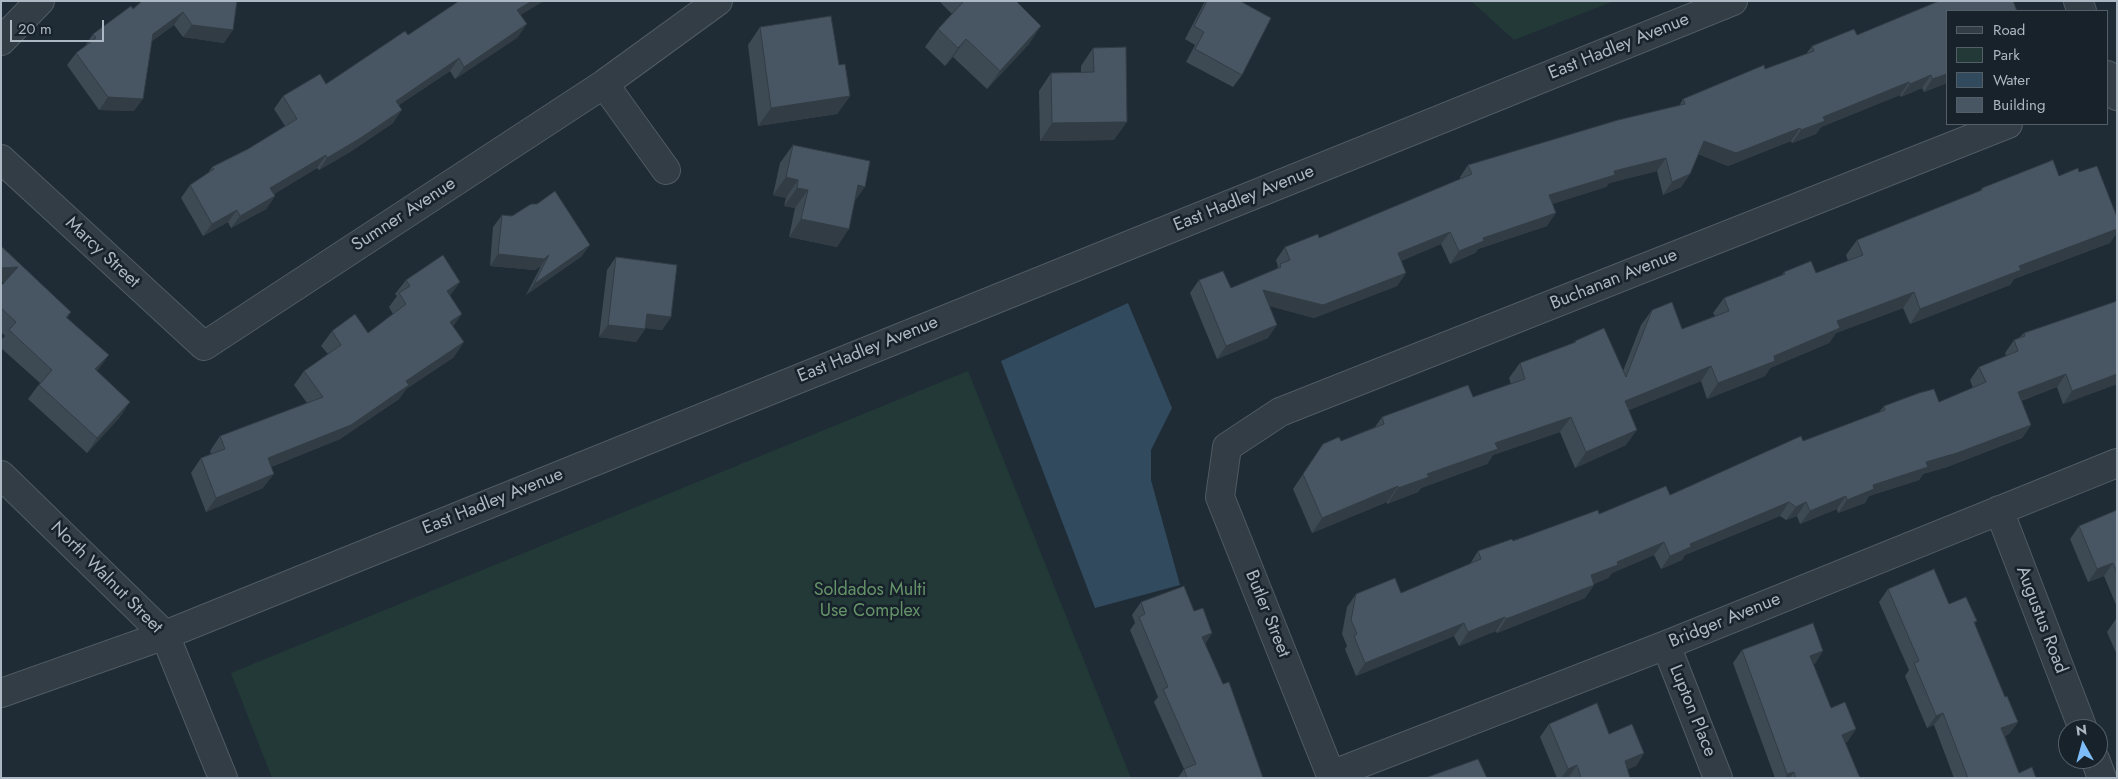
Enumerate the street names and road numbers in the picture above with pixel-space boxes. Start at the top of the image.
street label: East Hadley Avenue [1545,9,1693,85]
street label: East Hadley Avenue [1170,161,1318,237]
street label: Sumner Avenue [348,173,460,257]
street label: Marcy Street [60,213,144,293]
street label: Buchanan Avenue [1547,245,1681,315]
street label: East Hadley Avenue [794,312,942,388]
street label: East Hadley Avenue [419,464,567,540]
street label: North Walnut Street [46,518,166,638]
street label: Augustus Road [2011,563,2071,677]
street label: Butler Street [1240,567,1294,661]
street label: Bridger Avenue [1666,589,1784,653]
street label: Lupton Place [1664,662,1720,760]

